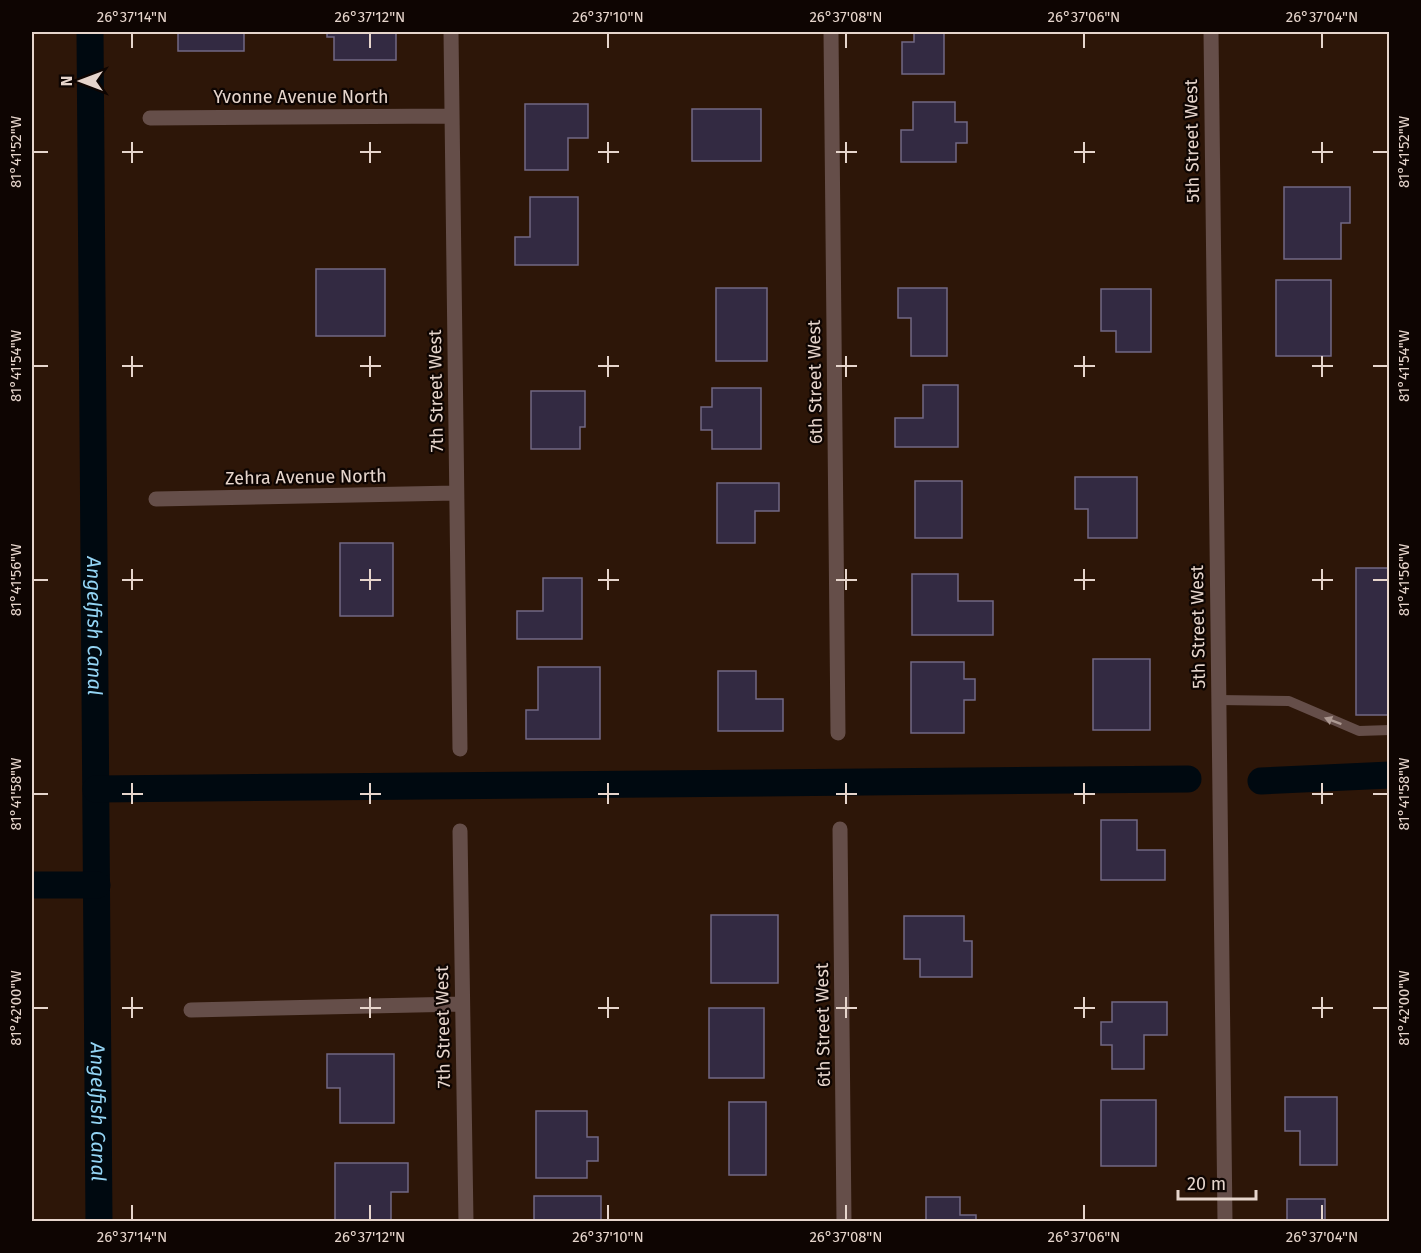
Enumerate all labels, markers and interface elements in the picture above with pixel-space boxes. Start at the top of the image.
text: 26°37'14"N [97,8,167,26]
text: 26°37'12"N [335,8,405,26]
text: 26°37'10"N [572,8,644,26]
text: 26°37'08"N [809,8,883,26]
text: 26°37'06"N [1048,8,1120,26]
text: 26°37'04"N [1286,8,1358,26]
north arrow [51,51,111,111]
text: N [57,76,76,86]
street label: 5th Street West [1180,78,1204,203]
street label: Yvonne Avenue North [213,86,389,108]
text: 81°41'52"W [7,115,25,188]
text: 81°41'52"W [1395,115,1413,188]
street label: 6th Street West [803,319,827,444]
text: 81°41'54"W [7,329,25,402]
street label: 7th Street West [424,329,448,453]
text: 81°41'54"W [1395,329,1413,402]
street label: Zehra Avenue North [225,465,387,489]
text: 81°41'56"W [7,543,25,616]
text: 81°41'56"W [1395,543,1413,616]
water label: Angelfish Canal [82,555,107,696]
street label: 5th Street West [1186,564,1210,689]
one-way arrow [1324,716,1342,726]
text: 81°41'58"W [7,757,25,830]
text: 81°41'58"W [1395,757,1413,830]
street label: 6th Street West [811,962,835,1087]
street label: 7th Street West [431,965,455,1089]
text: 81°42'00"W [7,970,25,1046]
text: 81°42'00"W [1395,970,1413,1046]
water label: Angelfish Canal [86,1041,111,1182]
scale bar [1178,1163,1256,1201]
text: 20 m [1187,1173,1226,1195]
text: 26°37'14"N [97,1228,167,1246]
text: 26°37'12"N [335,1228,405,1246]
text: 26°37'10"N [572,1228,644,1246]
text: 26°37'08"N [809,1228,883,1246]
text: 26°37'06"N [1048,1228,1120,1246]
text: 26°37'04"N [1286,1228,1358,1246]

